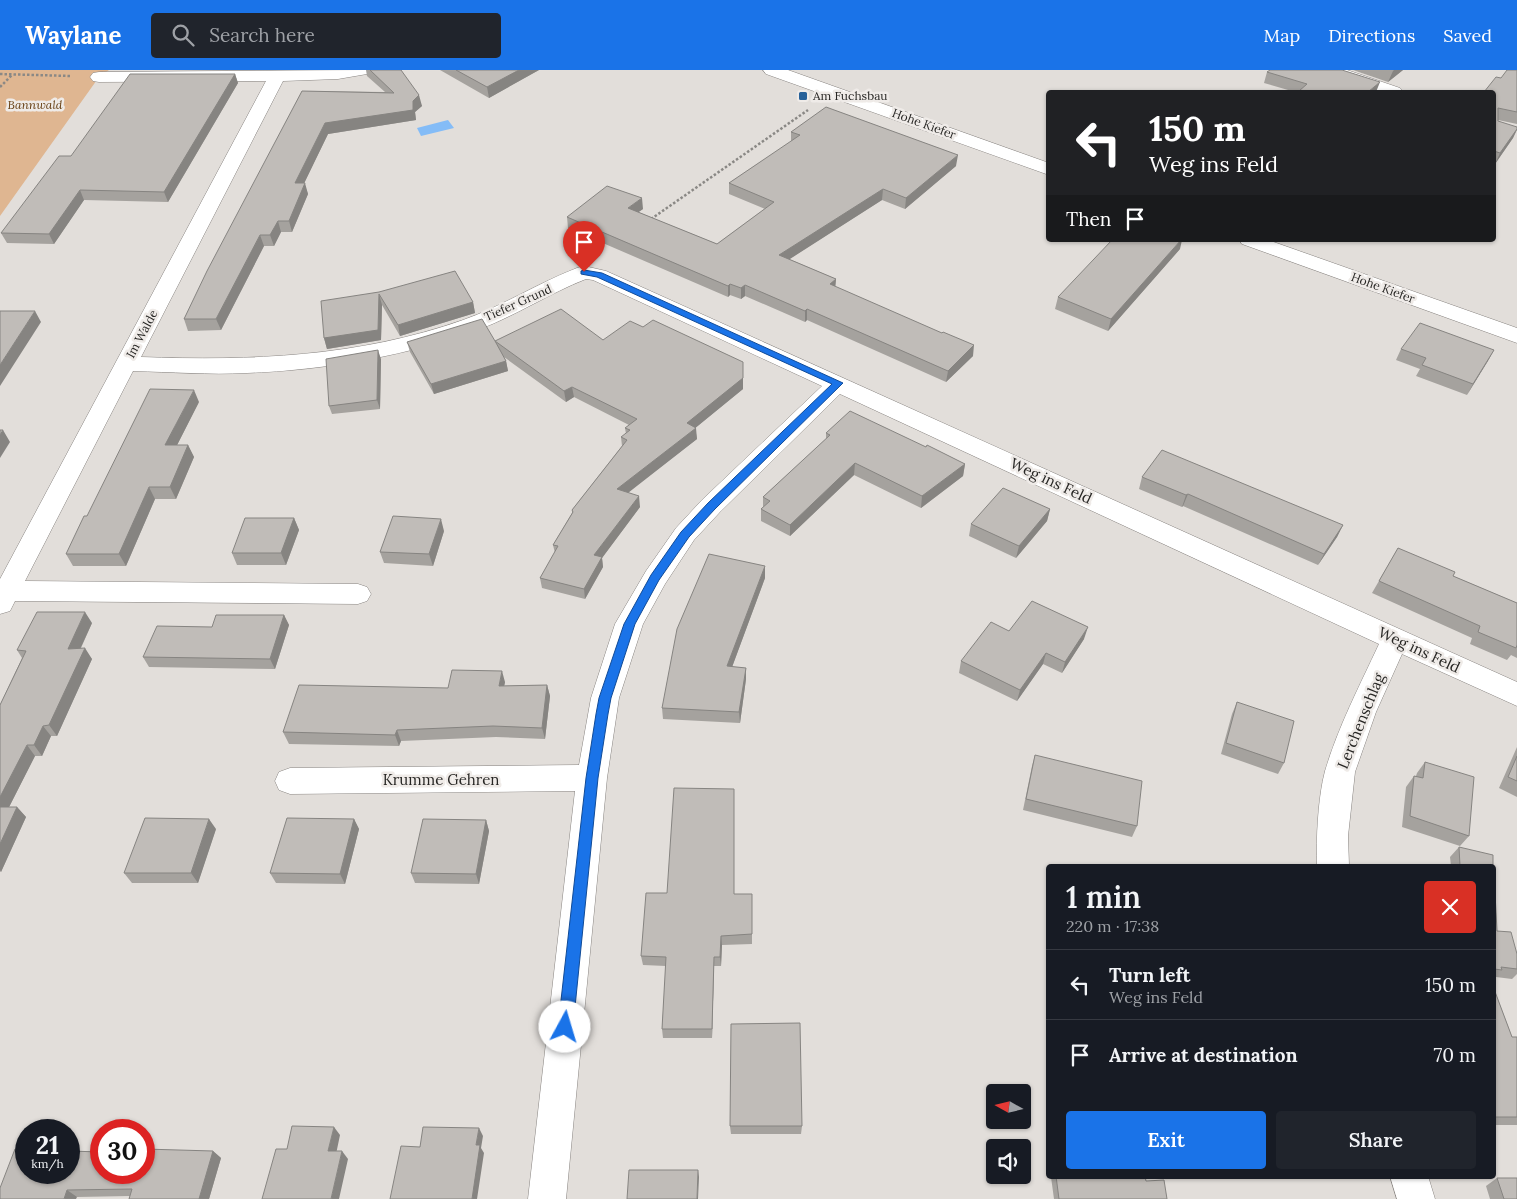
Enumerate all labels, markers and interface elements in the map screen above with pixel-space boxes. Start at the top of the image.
search box [151,13,501,58]
text: Waylane [25,20,121,51]
icon: search [169,21,197,49]
text: Search here [209,23,315,47]
text: Map [1264,24,1300,47]
text: Directions [1328,24,1415,47]
text: Saved [1443,24,1492,47]
place label: Am Fuchsbau [812,88,887,103]
marker: Am Fuchsbau [797,90,809,102]
park label: Bannwald [7,97,63,112]
street label: Hohe Kiefer [890,105,959,142]
text: 150 m [1149,106,1246,151]
icon: left [1066,110,1131,175]
text: Weg ins Feld [1149,150,1278,178]
icon: arrive [1121,205,1149,233]
text: Then [1066,207,1111,231]
pin [563,221,605,272]
icon: arrive [570,228,598,256]
street label: Hohe Kiefer [1349,269,1418,306]
street label: Tiefer Grund [482,281,554,324]
street label: Im Walde [123,307,161,360]
street label: Weg ins Feld [1007,453,1095,508]
street label: Weg ins Feld [1375,622,1463,677]
street label: Lerchenschlag [1333,670,1389,771]
street label: Krumme Gehren [383,770,499,789]
text: 1 min [1066,878,1141,916]
button: close [1424,881,1476,933]
text: 220 m · 17:38 [1066,916,1159,936]
text: Turn left [1109,963,1190,987]
icon: left [1066,971,1094,999]
text: 150 m [1425,973,1476,997]
text: Weg ins Feld [1109,987,1203,1007]
position arrow [538,1000,590,1052]
icon: arrive [1066,1041,1094,1069]
text: Arrive at destination [1109,1043,1298,1067]
text: 70 m [1433,1043,1476,1067]
north arrow [986,1084,1031,1129]
map controls [986,1084,1031,1184]
button: Exit [1066,1111,1266,1169]
button: Share [1276,1111,1476,1169]
speed limit sign: 30 [90,1119,155,1184]
text: 21 [36,1129,59,1161]
button: sound [986,1139,1031,1184]
text: km/h [31,1156,64,1171]

